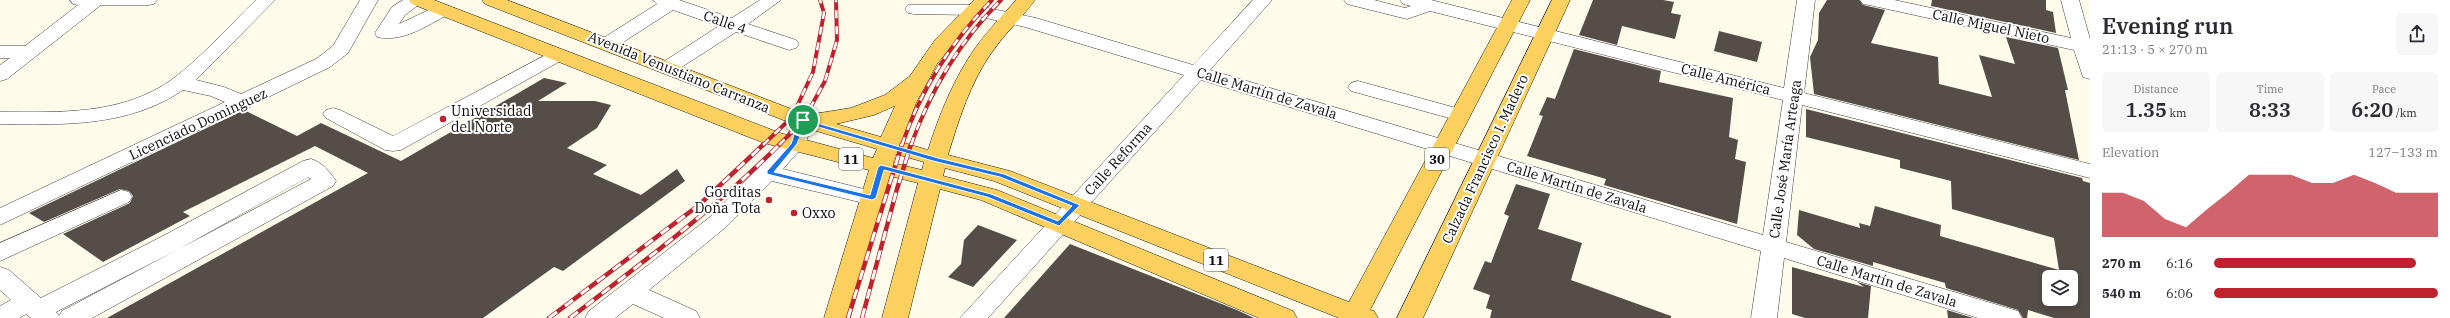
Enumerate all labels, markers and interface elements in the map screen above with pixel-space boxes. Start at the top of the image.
street label: Calle Miguel Nieto [1931,5,2051,47]
street label: Calle 4 [701,6,749,38]
text: Evening run [2102,11,2233,40]
button: share [2396,13,2438,55]
street label: Avenida Venustiano Carranza [585,27,773,117]
text: 21:13 · 5 × 270 m [2102,41,2208,58]
street label: Calle América [1679,59,1773,99]
street label: Calle Martín de Zavala [1195,63,1340,123]
street label: Calzada Francisco I. Madero [1438,71,1532,246]
street label: Calle José María Arteaga [1765,78,1805,240]
text: Distance [2134,82,2178,96]
text: Time [2256,82,2284,96]
text: Pace [2372,82,2396,96]
street label: Licenciado Dominguez [126,84,270,164]
text: 1.35 [2125,96,2167,123]
text: 8:33 [2249,96,2291,123]
text: 6:20 [2351,96,2393,123]
place label: Universidad del Norte [451,102,532,136]
pin [786,103,820,137]
text: km [2167,106,2187,120]
text: /km [2393,106,2417,120]
icon: arrive [792,109,814,131]
marker: Universidad del Norte [438,114,448,124]
street label: Calle Reforma [1080,118,1156,199]
text: Elevation [2102,144,2159,161]
text: 127–133 m [2368,144,2438,161]
road number: 11 [839,148,863,170]
road number: 30 [1425,148,1449,170]
street label: Calle Martín de Zavala [1505,157,1650,217]
place label: Gorditas Doña Tota [694,183,761,217]
marker: Gorditas Doña Tota [764,195,774,205]
place label: Oxxo [802,204,835,222]
marker: Oxxo [789,208,799,218]
road number: 11 [1204,249,1228,271]
street label: Calle Martín de Zavala [1815,251,1960,311]
text: 270 m [2102,255,2141,272]
text: 6:16 [2166,255,2193,272]
map controls [2042,270,2078,306]
button: layers [2042,270,2078,306]
text: 540 m [2102,285,2141,302]
text: 6:06 [2166,285,2193,302]

